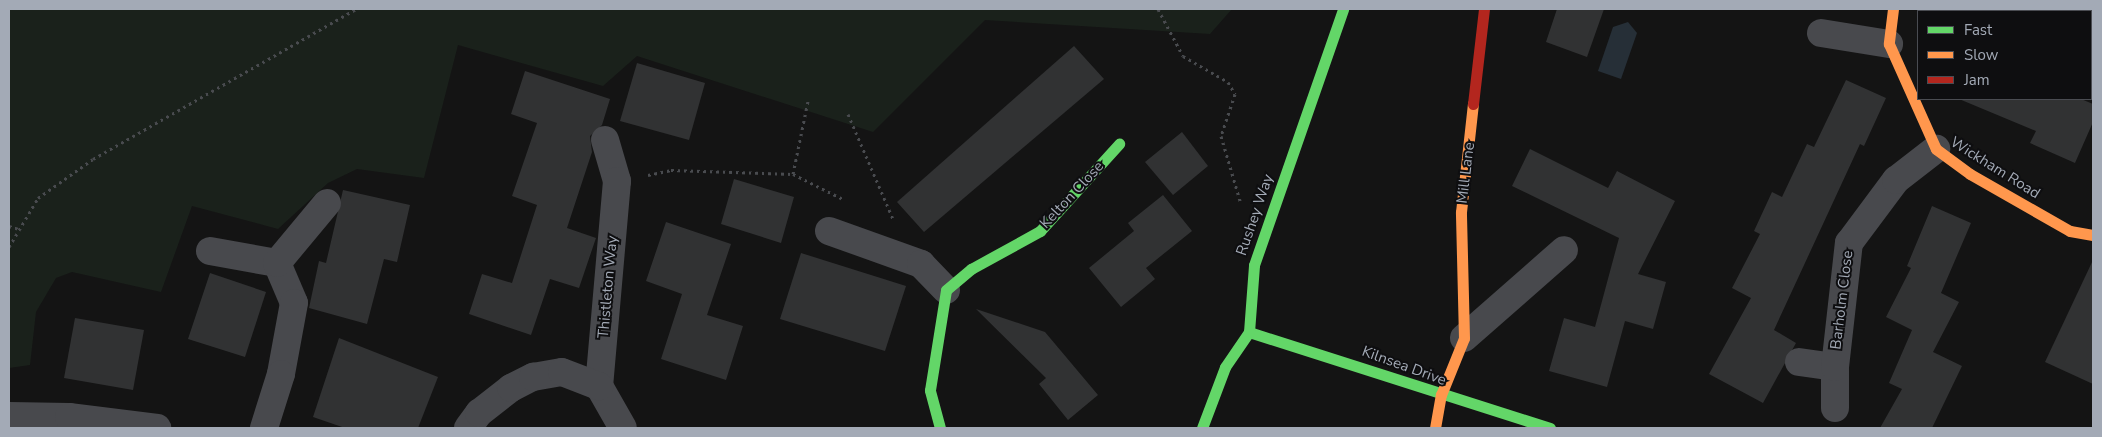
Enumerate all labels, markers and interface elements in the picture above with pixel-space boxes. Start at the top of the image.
legend [1917,10,2092,100]
text: Fast [1964,20,1992,40]
text: Slow [1964,45,1998,65]
text: Jam [1964,70,1990,90]
street label: Wickham Road [1947,133,2043,203]
street label: Mill Lane [1453,141,1479,205]
street label: Kelton Close [1036,158,1108,232]
street label: Rushey Way [1233,172,1277,258]
street label: Thistleton Way [595,235,621,339]
street label: Barholm Close [1827,250,1857,350]
street label: Kilnsea Drive [1359,342,1449,390]

